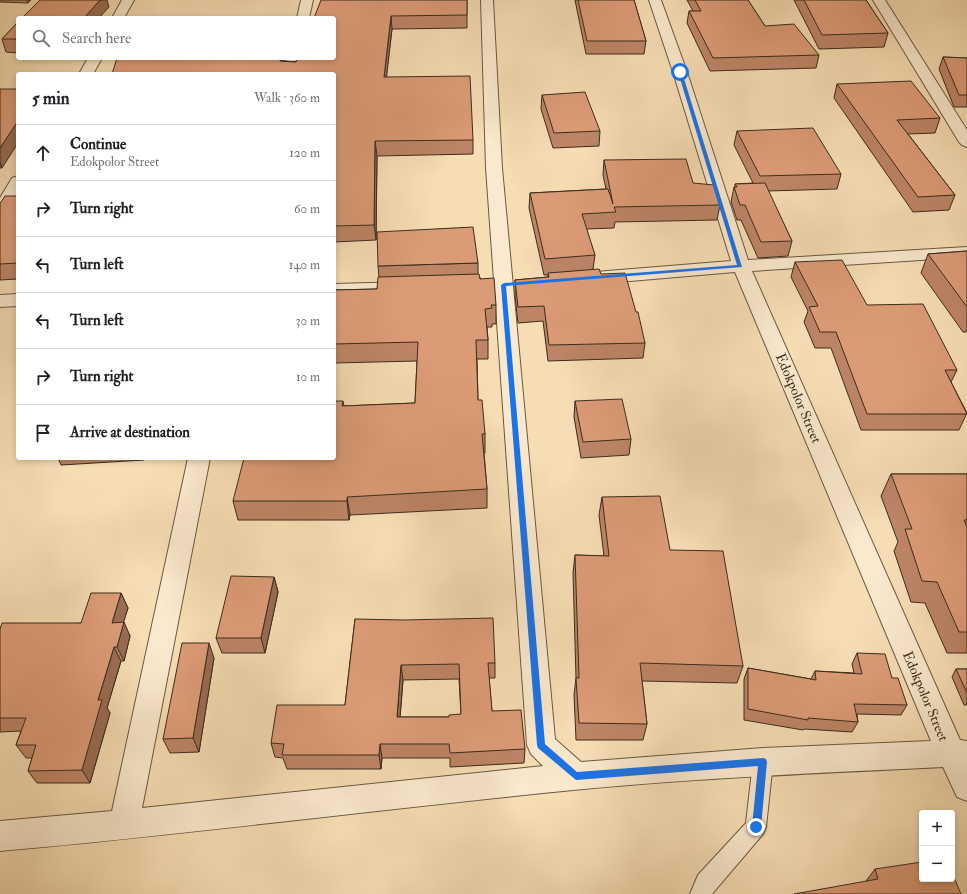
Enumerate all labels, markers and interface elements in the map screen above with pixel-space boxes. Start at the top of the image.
search box [16,16,336,60]
icon: search [30,27,52,49]
text: Search here [62,29,131,48]
route start [671,63,689,81]
text: 5 min [32,88,70,109]
text: Walk · 360 m [254,90,320,106]
text: Continue [70,135,126,154]
icon: ahead [32,142,54,164]
text: 120 m [289,145,320,161]
text: Edokpolor Street [70,154,159,170]
icon: right [32,198,54,220]
text: Turn right [70,199,133,218]
text: 60 m [294,201,320,217]
icon: left [32,254,54,276]
text: Turn left [70,255,124,274]
text: 140 m [289,257,320,273]
icon: left [32,310,54,332]
text: Turn left [70,311,124,330]
text: 30 m [296,313,320,329]
street label: Edokpolor Street [771,351,825,447]
icon: right [32,366,54,388]
text: Turn right [70,367,133,386]
text: 10 m [296,369,320,385]
icon: arrive [32,422,54,444]
text: Arrive at destination [70,423,190,442]
street label: Edokpolor Street [898,649,952,745]
map controls [919,810,955,882]
button: + [919,810,955,846]
route end [747,818,765,836]
button: − [919,846,955,882]

